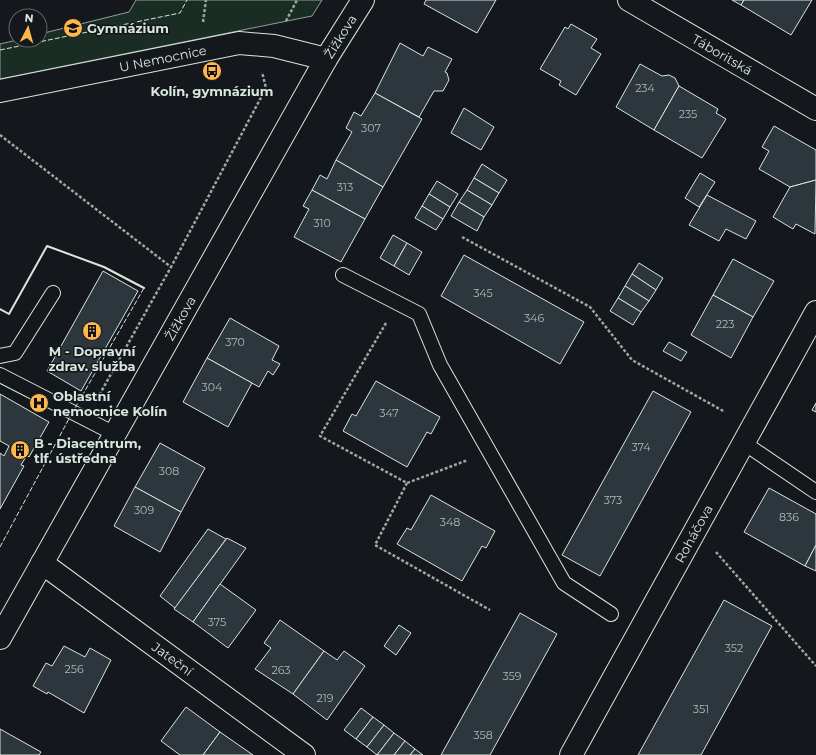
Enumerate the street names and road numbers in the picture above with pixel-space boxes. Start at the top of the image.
street label: Žižkova [320,12,360,61]
street label: Táboritská [689,31,755,78]
street label: U Nemocnice [118,42,208,75]
street label: Žižkova [161,293,199,343]
street label: Roháčova [671,502,716,565]
street label: Jateční [148,638,197,679]

